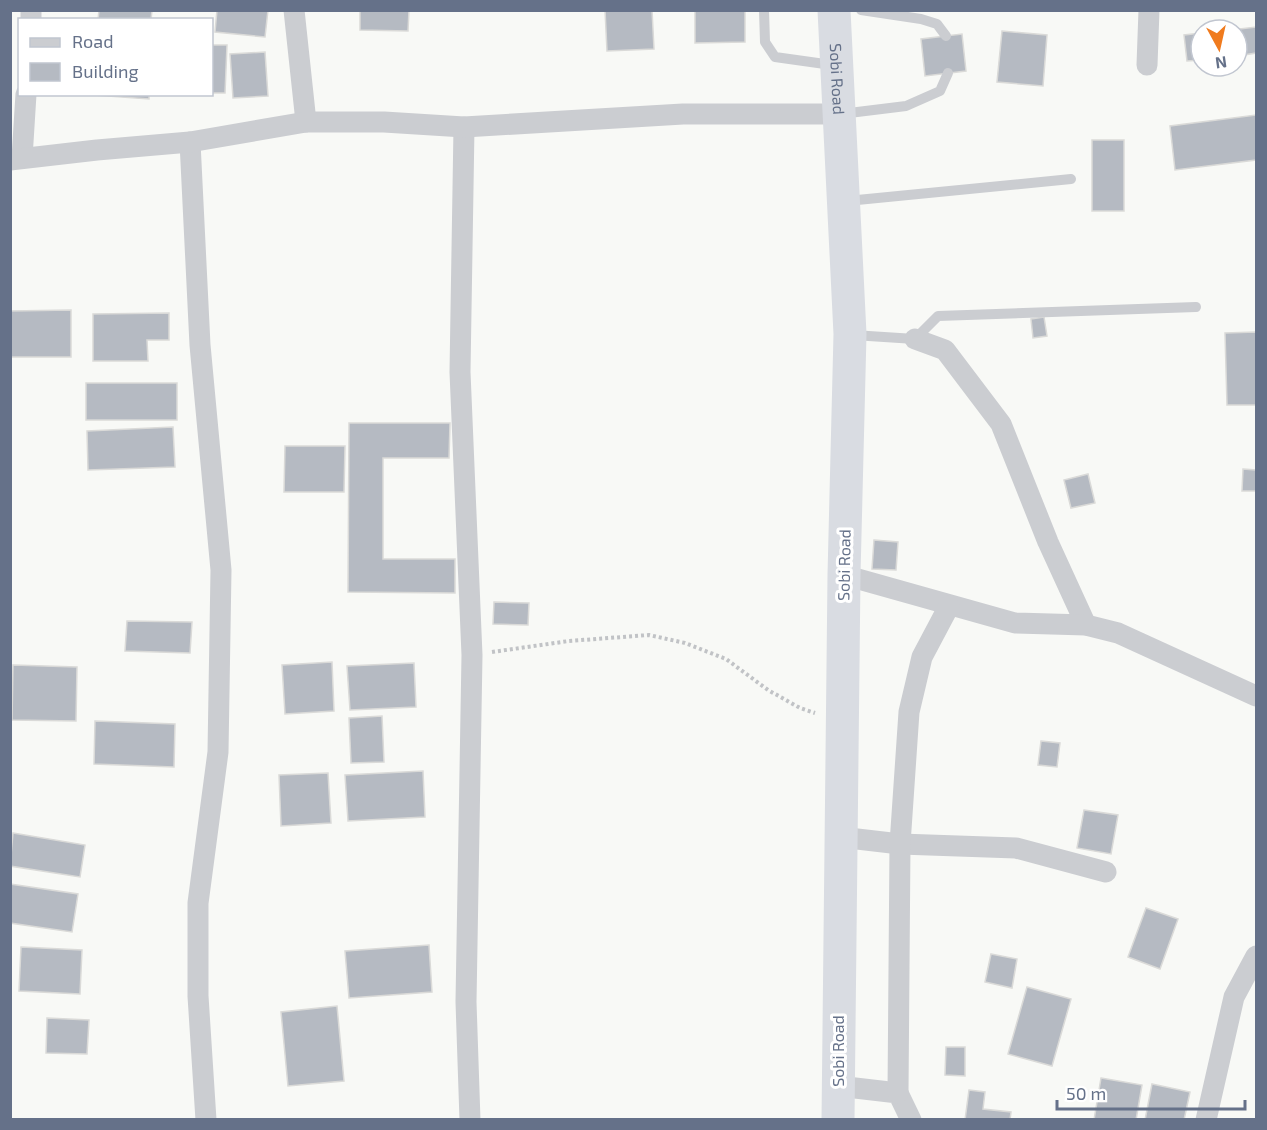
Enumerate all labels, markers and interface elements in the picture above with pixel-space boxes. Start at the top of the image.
legend [18,18,213,96]
north arrow [1189,18,1249,78]
text: Road [72,30,113,52]
street label: Sobi Road [827,43,849,115]
text: N [1214,53,1228,74]
text: Building [72,60,139,82]
street label: Sobi Road [833,529,854,601]
street label: Sobi Road [828,1015,847,1087]
scale bar [1057,1073,1244,1111]
text: 50 m [1066,1082,1106,1104]

